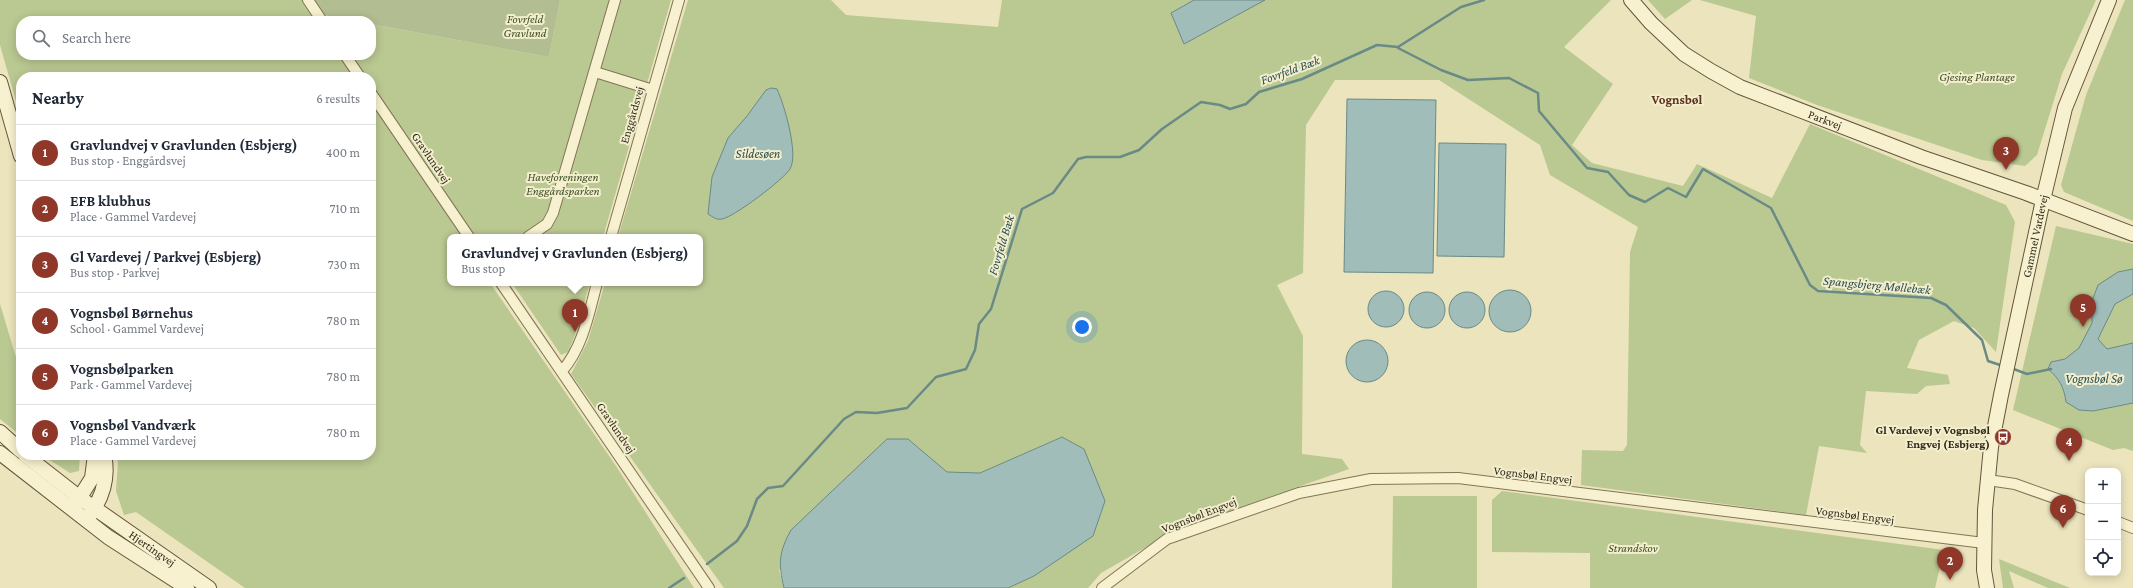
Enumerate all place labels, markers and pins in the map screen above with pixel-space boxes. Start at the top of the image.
pin: 3 [1993,137,2019,170]
pin: 5 [2070,294,2096,327]
pin: 1 [562,299,588,332]
place label: Gl Vardevej v Vognsbøl Engvej (Esbjerg) [1876,423,1991,451]
bus stop icon: Gl Vardevej v Vognsbøl Engvej (Esbjerg) [1993,427,2013,447]
pin: 4 [2056,428,2082,461]
pin: 6 [2050,495,2076,528]
pin: 2 [1937,547,1963,580]

